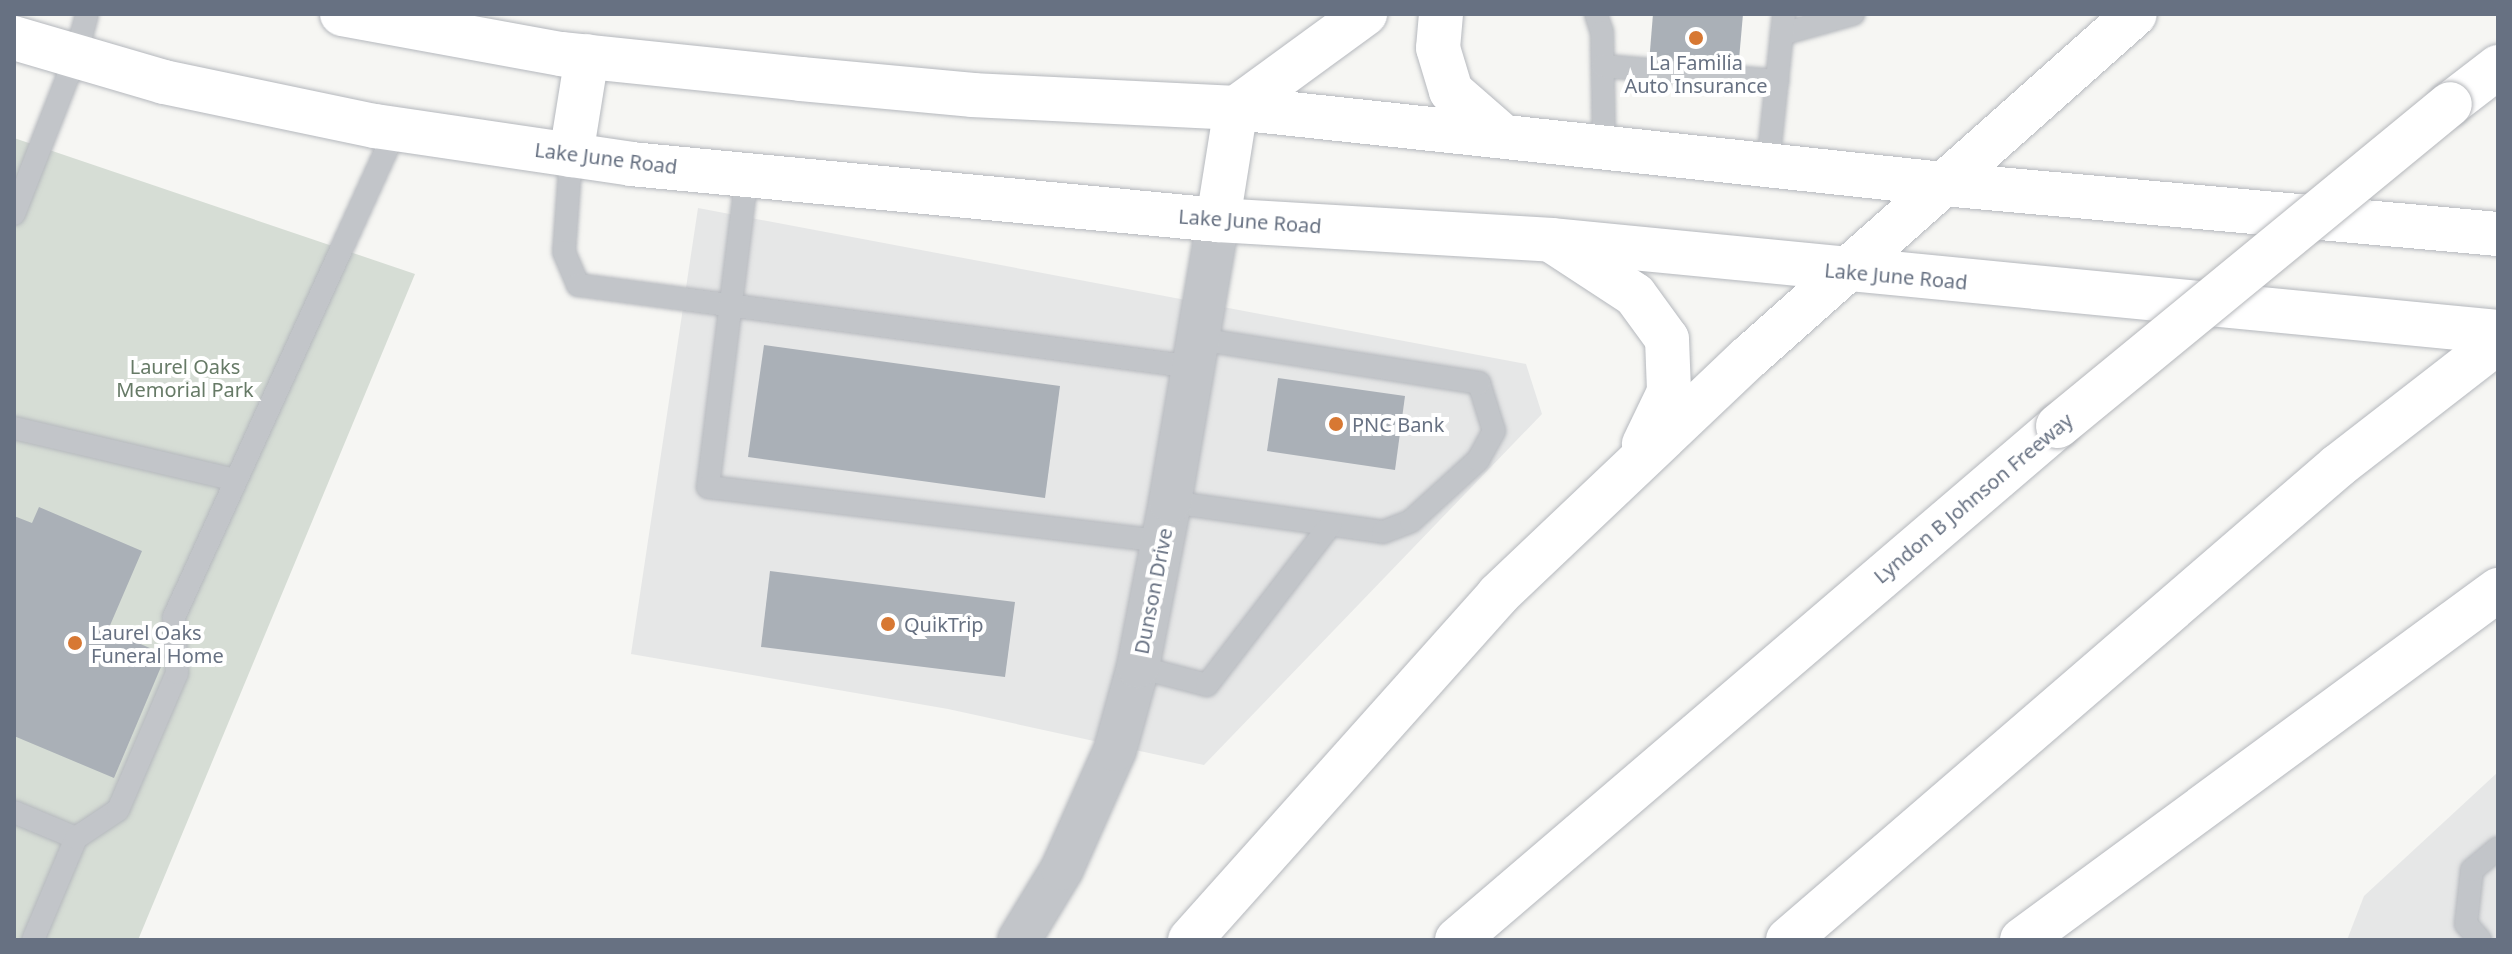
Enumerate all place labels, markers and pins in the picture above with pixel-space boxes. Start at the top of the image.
marker: La Familia Auto Insurance [1687,29,1705,47]
place label: La Familia Auto Insurance [1624,50,1768,97]
place label: PNC Bank [1352,412,1444,436]
marker: PNC Bank [1327,415,1345,433]
place label: QuikTrip [904,612,984,636]
marker: QuikTrip [879,615,897,633]
place label: Laurel Oaks Funeral Home [91,620,224,667]
marker: Laurel Oaks Funeral Home [66,634,84,652]

